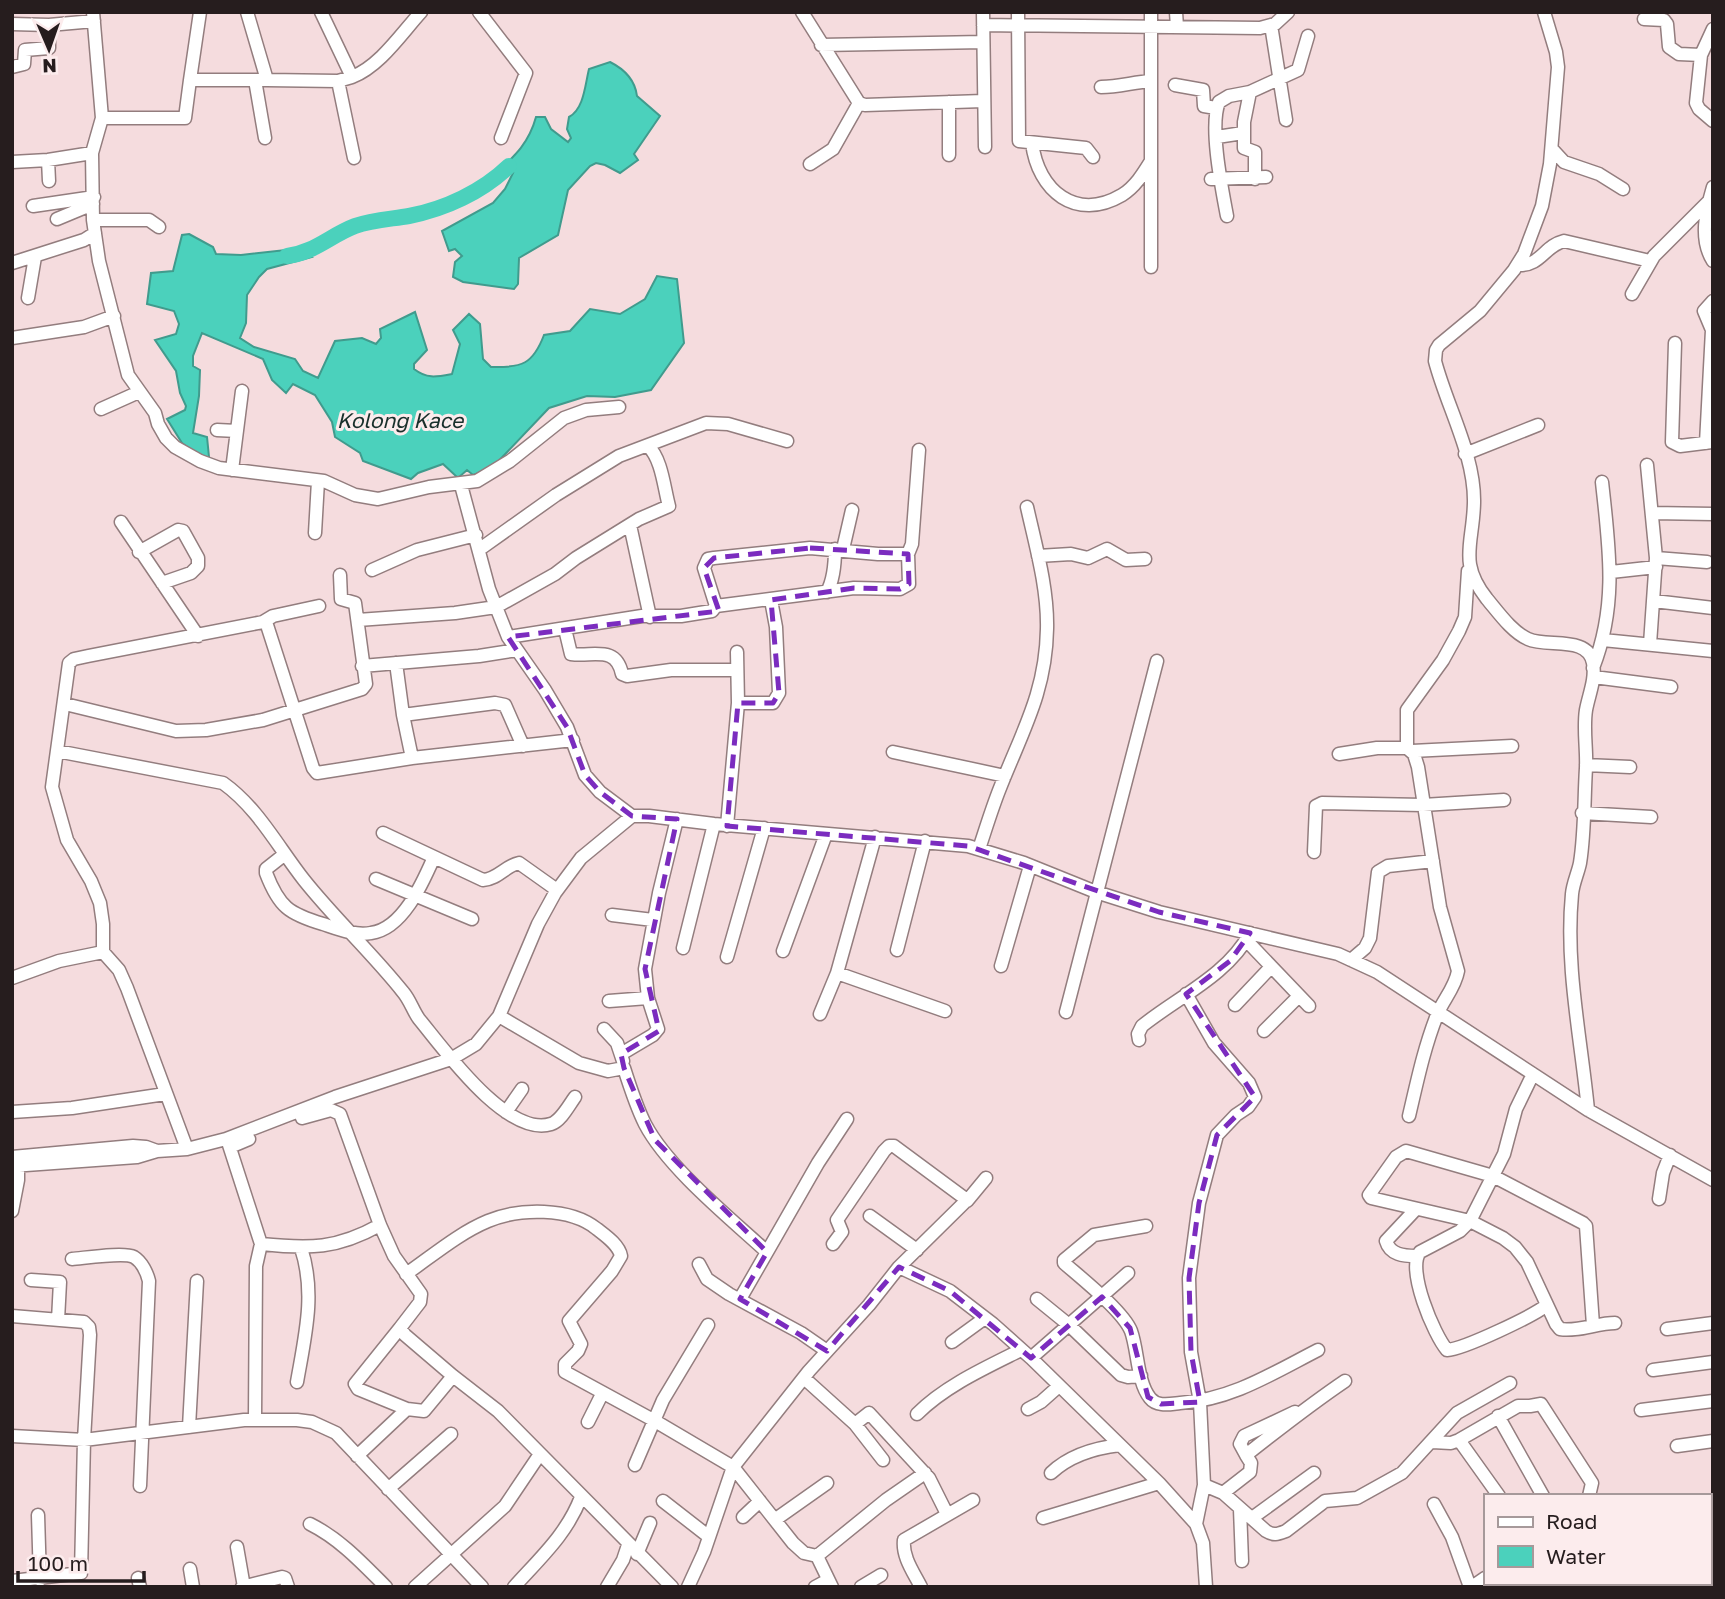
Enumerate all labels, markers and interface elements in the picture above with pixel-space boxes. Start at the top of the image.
north arrow [14,14,84,84]
text: N [42,55,57,78]
water label: Kolong Kace [337,407,465,433]
legend [1484,1494,1711,1585]
text: Road [1546,1508,1597,1534]
scale bar [18,1540,144,1584]
text: Water [1546,1543,1606,1569]
text: 100 m [28,1550,88,1576]

